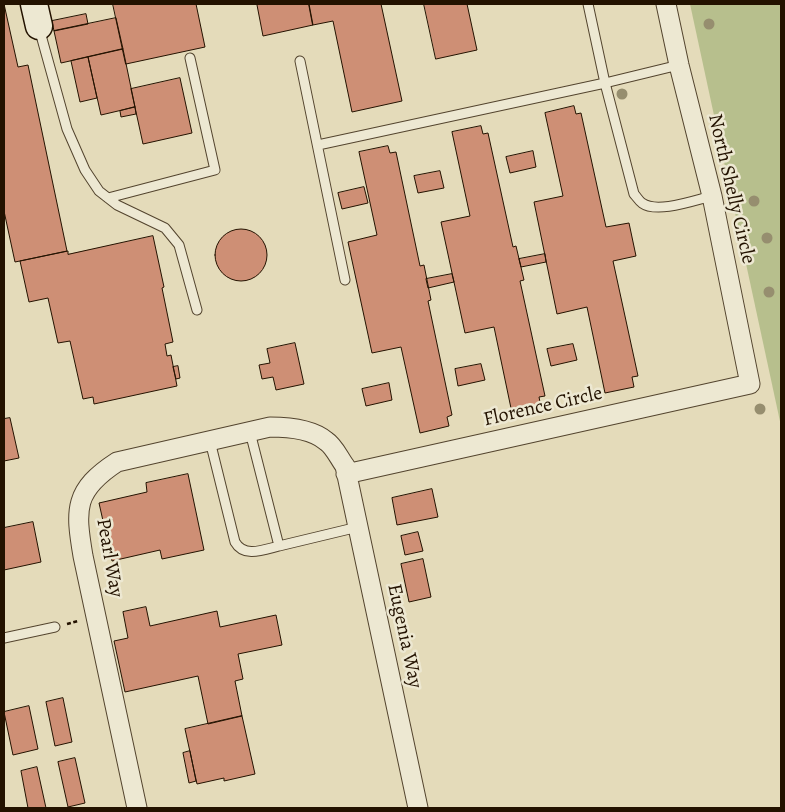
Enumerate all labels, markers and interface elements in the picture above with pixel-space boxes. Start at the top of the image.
street label: North Shelly Circle [702,112,760,266]
street label: Florence Circle [481,382,605,432]
street label: Pearl Way [90,517,128,599]
street label: Eugenia Way [381,582,427,690]

